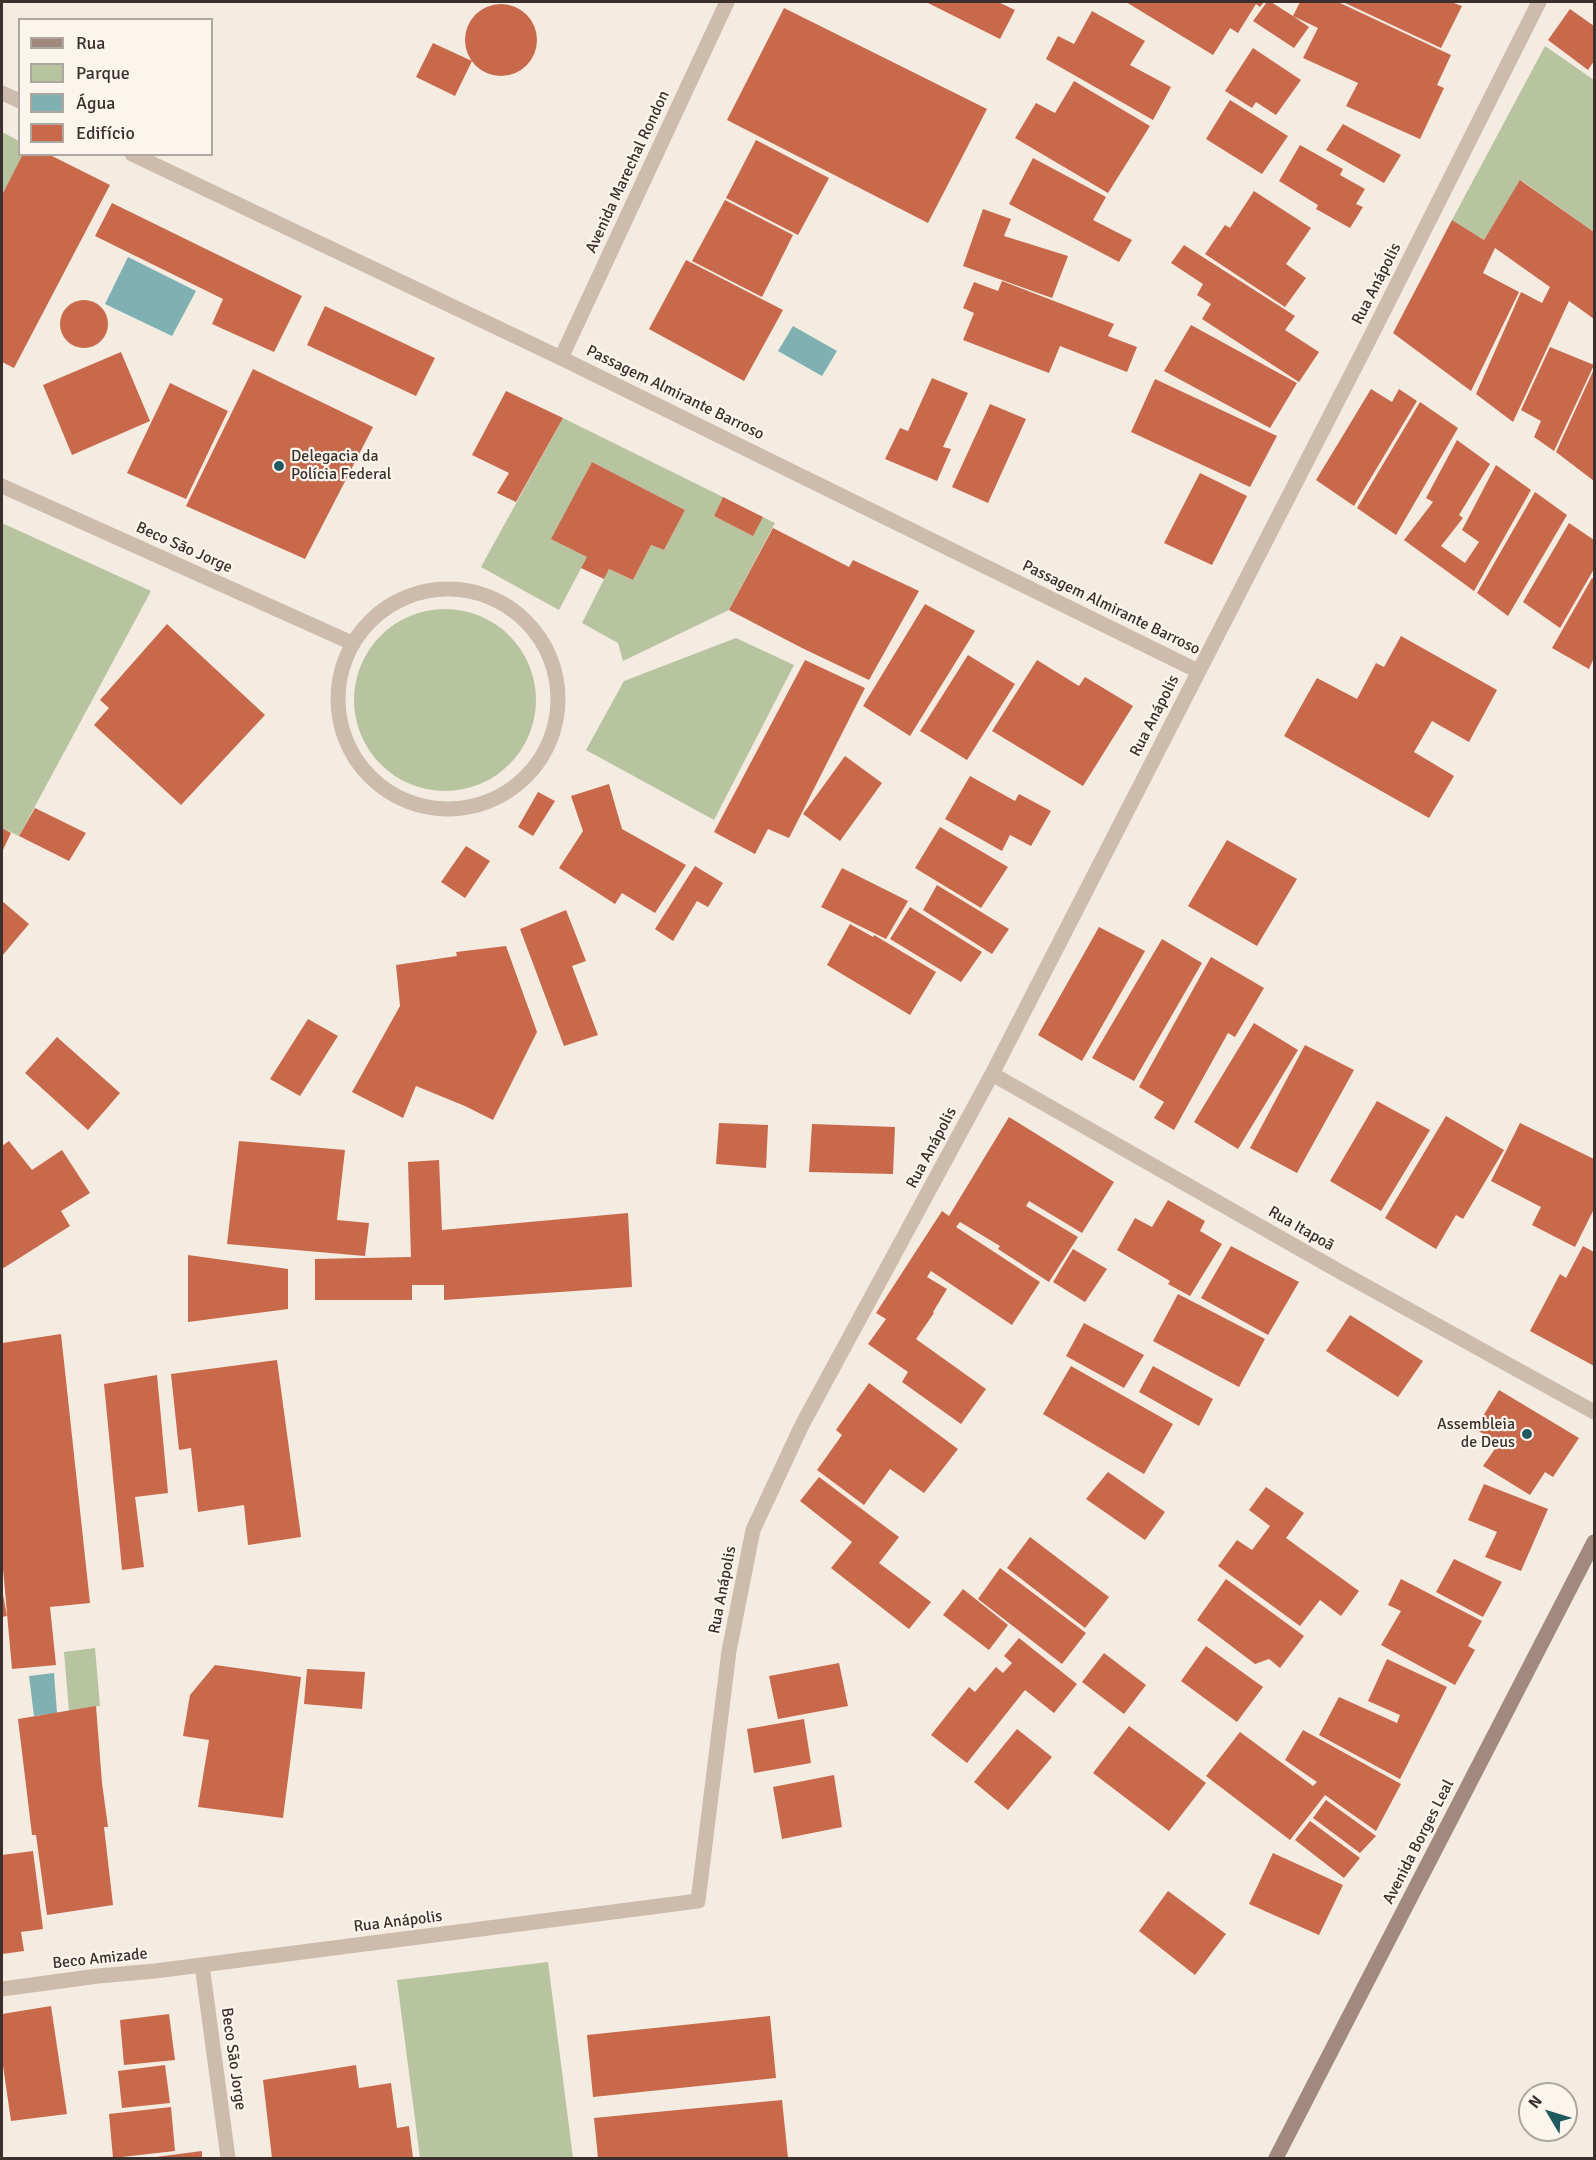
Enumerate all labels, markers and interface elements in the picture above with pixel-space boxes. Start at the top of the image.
legend [18,18,213,156]
text: Rua [76,32,105,54]
text: Parque [76,62,130,84]
street label: Avenida Marechal Rondon [582,88,674,256]
text: Água [76,92,115,114]
text: Edifício [76,122,135,144]
street label: Rua Anápolis [1348,240,1406,328]
street label: Passagem Almirante Barroso [583,342,767,444]
place label: Delegacia da Polícia Federal [291,447,392,485]
marker: Delegacia da Polícia Federal [272,459,286,473]
street label: Beco São Jorge [133,518,235,578]
street label: Passagem Almirante Barroso [1019,557,1203,659]
street label: Rua Anápolis [1126,672,1184,760]
street label: Rua Anápolis [903,1104,961,1192]
street label: Rua Itapoã [1265,1202,1337,1256]
place label: Assembleia de Deus [1437,1415,1515,1453]
marker: Assembleia de Deus [1520,1427,1534,1441]
street label: Rua Anápolis [705,1544,741,1636]
street label: Avenida Borges Leal [1379,1776,1459,1908]
street label: Rua Anápolis [353,1907,443,1937]
street label: Beco Amizade [51,1944,149,1974]
street label: Beco São Jorge [216,2006,250,2112]
north arrow [1518,2082,1578,2142]
text: N [1524,2092,1547,2113]

